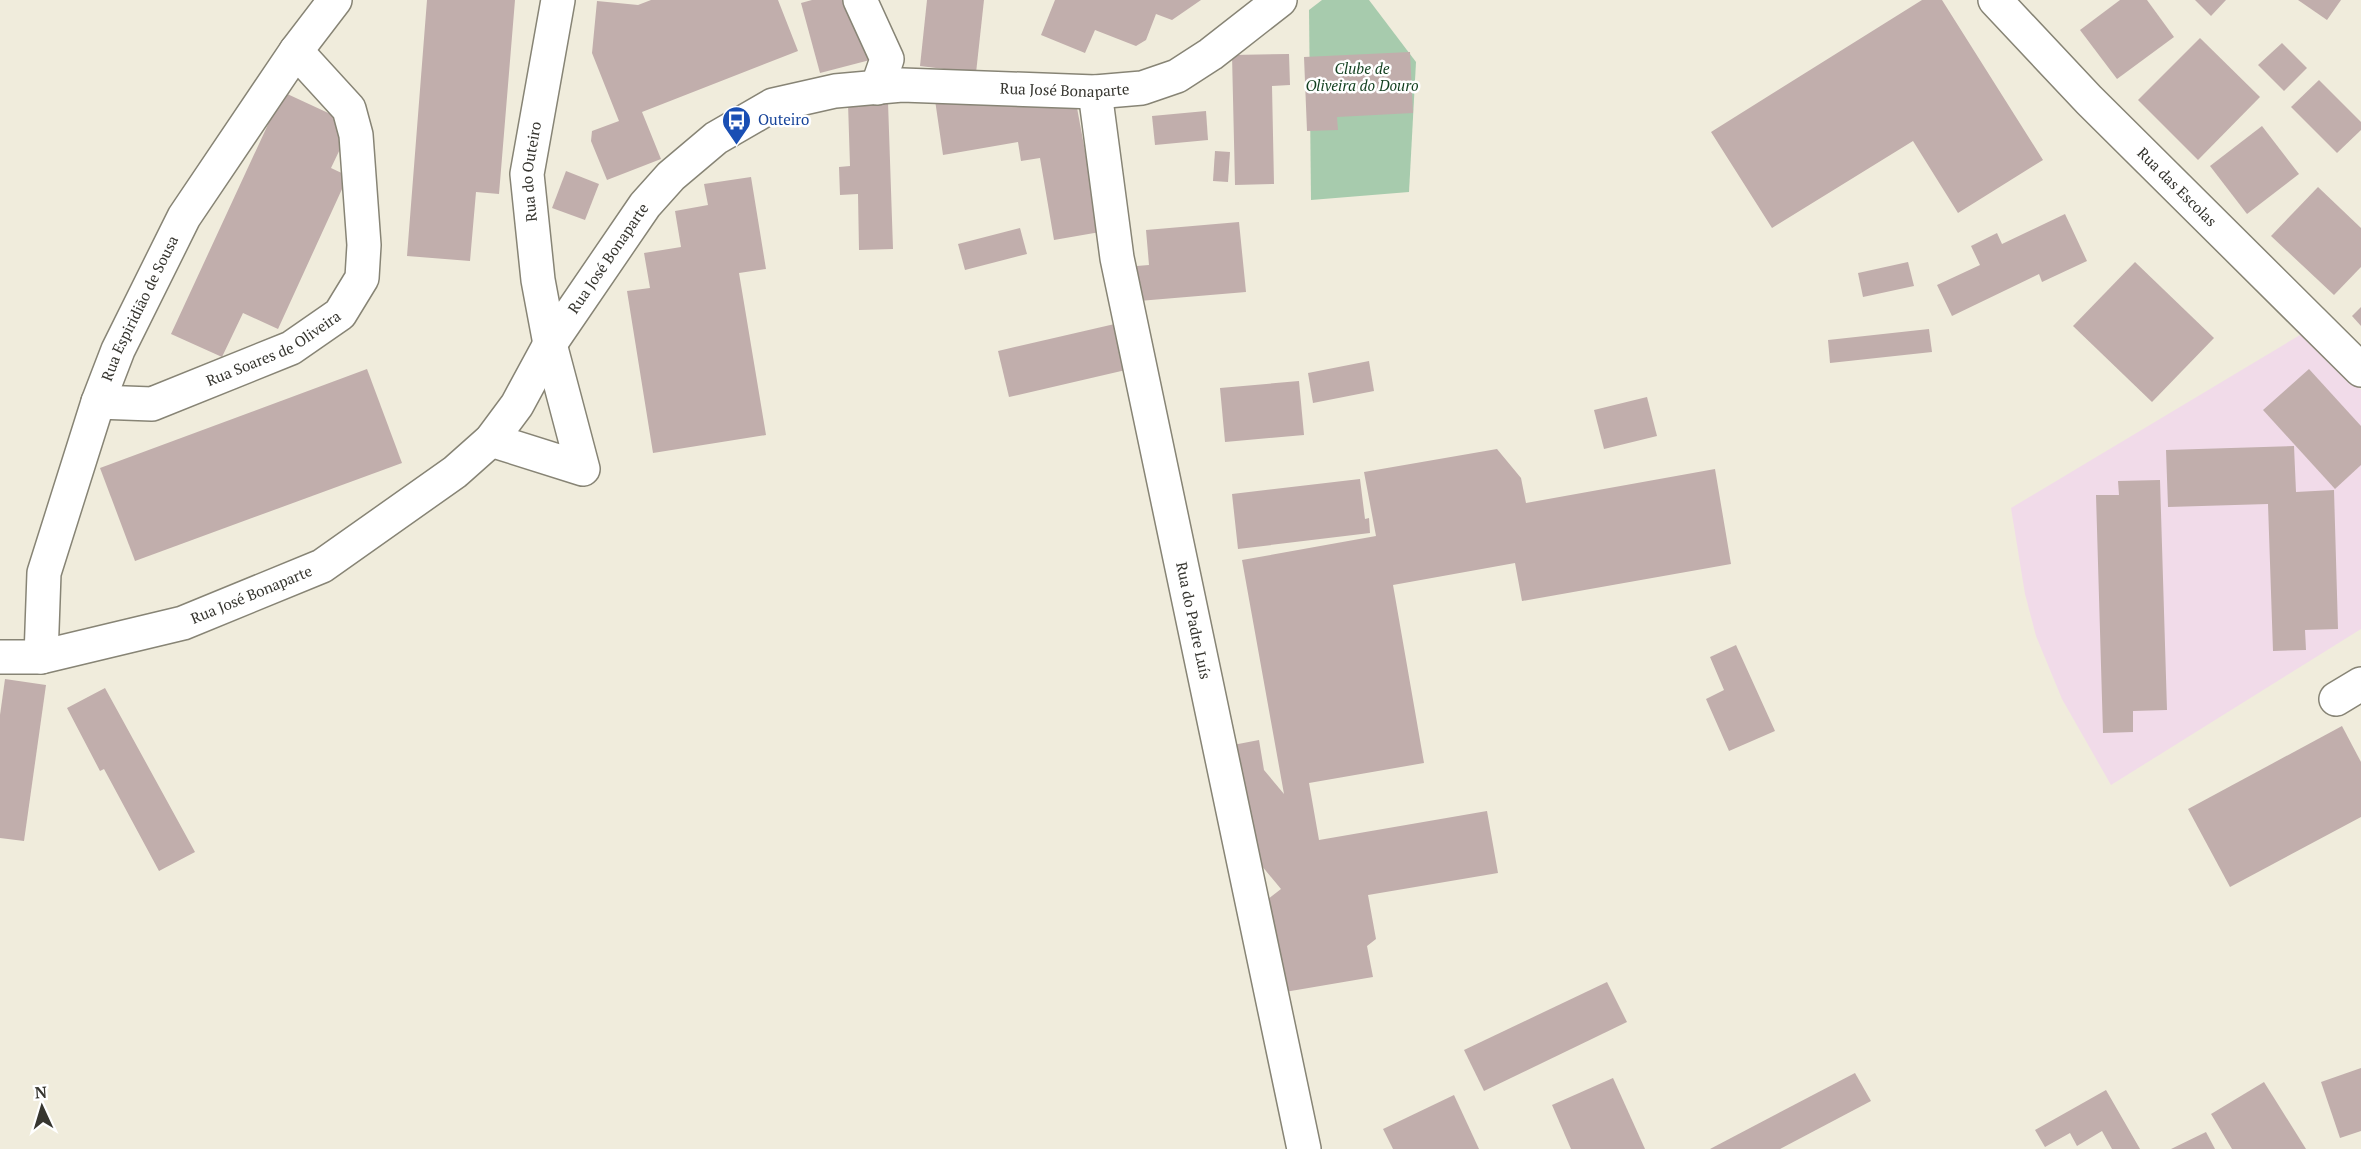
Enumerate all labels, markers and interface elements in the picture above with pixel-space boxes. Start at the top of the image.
park label: Clube de Oliveira do Douro [1305,58,1419,95]
street label: Rua José Bonaparte [1000,78,1130,101]
bus stop icon: Outeiro [721,104,753,146]
place label: Outeiro [758,109,809,129]
street label: Rua do Outeiro [516,120,545,223]
street label: Rua das Escolas [2133,143,2222,230]
street label: Rua José Bonaparte [563,199,653,317]
street label: Rua Espiridião de Sousa [96,232,182,384]
street label: Rua Soares de Oliveira [203,305,345,390]
street label: Rua José Bonaparte [187,560,315,628]
street label: Rua do Padre Luís [1172,560,1216,681]
north arrow [12,1077,72,1137]
text: N [34,1081,48,1103]

